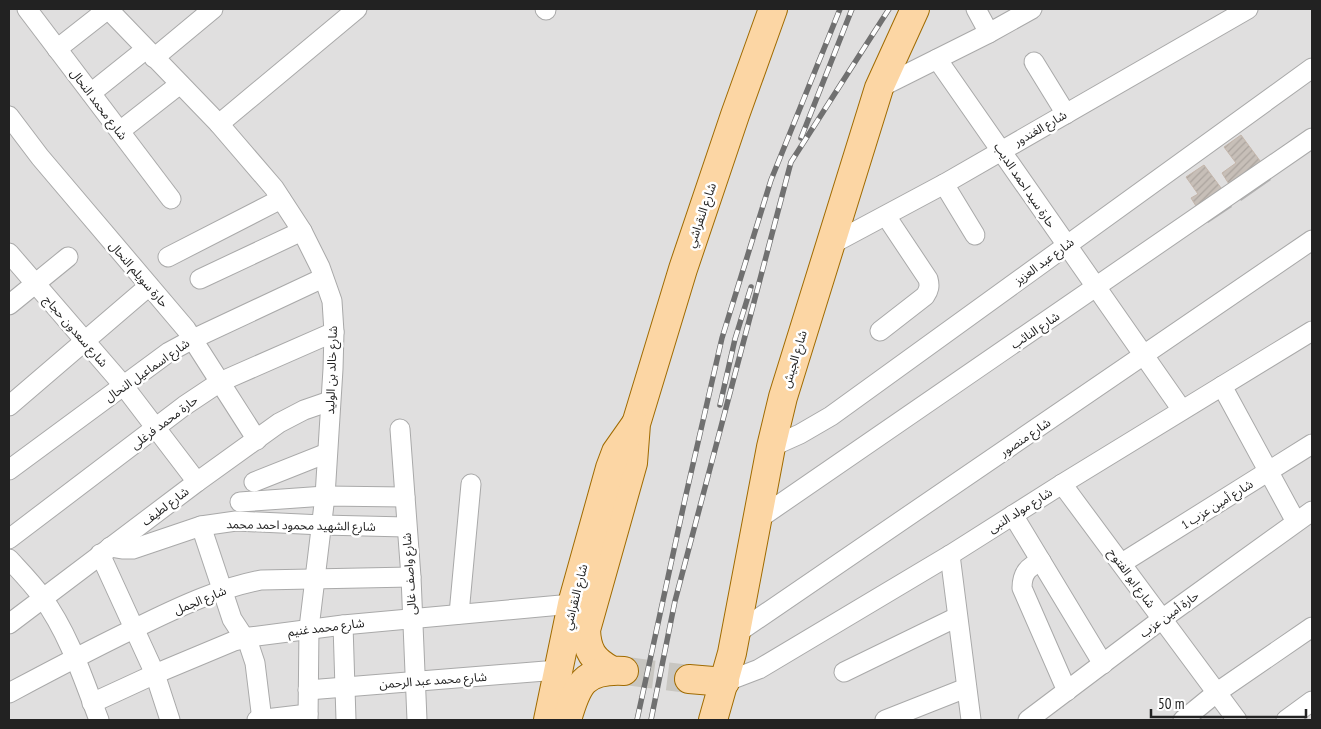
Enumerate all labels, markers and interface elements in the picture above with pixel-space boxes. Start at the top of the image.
street label: شارع محمد النحال [66,65,131,144]
street label: شارع الغندور [1010,107,1070,151]
street label: حارة سيد احمد الديب [991,140,1059,231]
street label: شارع النقراشي [683,181,722,250]
street label: شارع عبد العزيز [1010,234,1078,290]
street label: حارة سويلم النحال [105,238,172,312]
street label: شارع سعدون حجاج [39,292,111,371]
street label: شارع النائب [1008,308,1063,353]
street label: شارع خالد بن الوليد [322,325,342,415]
street label: شارع الجيش [778,328,812,390]
street label: شارع اسماعيل النحال [102,335,193,406]
street label: حارة محمد فرغلى [128,392,200,452]
street label: شارع منصور [996,415,1054,462]
street label: شارع أمين عزب 1 [1178,476,1257,534]
street label: شارع لطيف [138,483,193,530]
street label: شارع مولد النبى [985,484,1056,537]
street label: شارع الشهيد محمود احمد محمد [226,516,376,536]
street label: شارع واصف غالى [399,532,421,616]
street label: شارع ابو الفتوح [1104,545,1159,612]
street label: شارع النقراشي [560,562,593,632]
street label: شارع الجمل [172,583,229,619]
street label: حارة أمين عزب [1136,588,1202,641]
street label: شارع محمد غنيم [287,615,365,641]
street label: شارع محمد عبد الرحمن [379,669,487,693]
scale bar [1151,686,1306,718]
text: 50 m [1158,694,1184,713]

